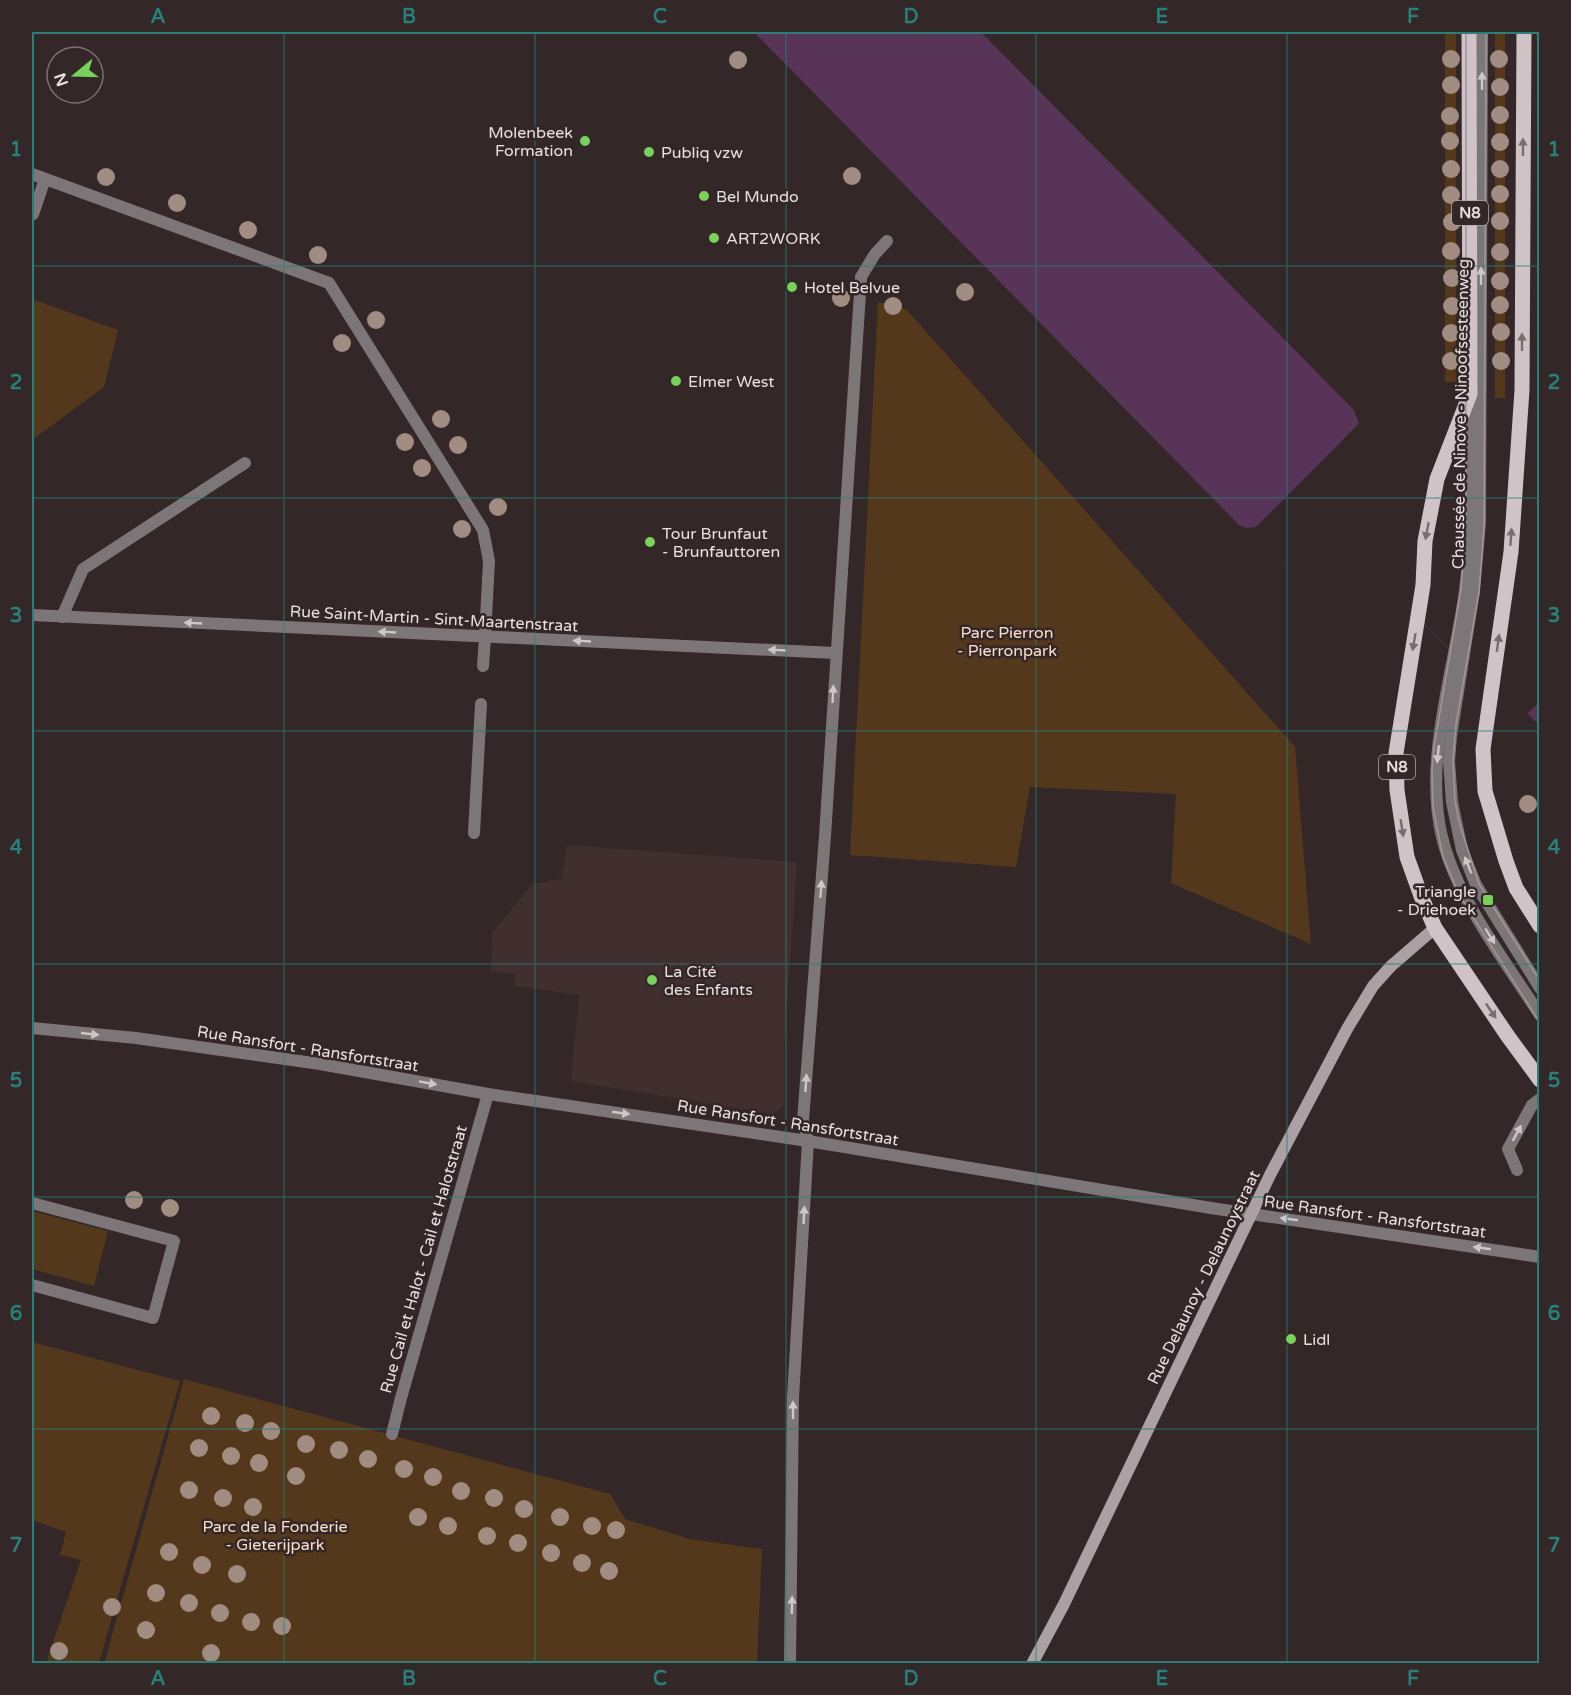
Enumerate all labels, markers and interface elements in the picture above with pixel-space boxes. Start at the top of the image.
text: A [151,5,166,29]
text: B [402,5,416,29]
text: C [653,5,667,29]
text: D [903,5,919,29]
text: E [1156,5,1169,29]
text: F [1407,5,1419,29]
north arrow [45,45,105,105]
text: N [50,70,73,89]
one-way arrow [1477,72,1487,91]
place label: Molenbeek Formation [488,123,573,161]
marker: Molenbeek Formation [578,134,592,148]
text: 1 [10,138,22,162]
one-way arrow [1518,138,1528,157]
text: 1 [1548,138,1560,162]
place label: Publiq vzw [661,143,743,163]
marker: Publiq vzw [642,145,656,159]
place label: Bel Mundo [716,187,799,207]
marker: Bel Mundo [697,189,711,203]
road number: N8 [1452,201,1488,225]
place label: ART2WORK [726,229,821,249]
marker: ART2WORK [707,231,721,245]
street label: Chaussée de Ninove - Ninoofsesteenweg [1448,259,1474,569]
one-way arrow [1476,267,1486,286]
place label: Hotel Belvue [804,278,900,298]
marker: Hotel Belvue [785,280,799,294]
one-way arrow [1517,333,1527,352]
text: 2 [10,371,22,395]
text: 2 [1548,371,1560,395]
place label: Elmer West [688,372,774,392]
marker: Elmer West [669,374,683,388]
one-way arrow [1422,522,1431,541]
place label: Tour Brunfaut - Brunfauttoren [662,524,780,562]
one-way arrow [1507,527,1516,546]
marker: Tour Brunfaut - Brunfauttoren [643,535,657,549]
street label: Rue Saint-Martin - Sint-Maartenstraat [289,601,579,637]
text: 3 [10,604,22,628]
text: 3 [1548,604,1560,628]
one-way arrow [183,618,202,627]
park label: Parc Pierron - Pierronpark [957,623,1057,661]
one-way arrow [378,628,397,637]
one-way arrow [1409,633,1418,652]
one-way arrow [1494,634,1503,653]
one-way arrow [573,637,592,646]
one-way arrow [767,646,786,655]
one-way arrow [828,685,838,704]
one-way arrow [1433,744,1443,763]
road number: N8 [1379,755,1415,779]
one-way arrow [1397,819,1406,838]
text: 4 [10,836,23,860]
text: 4 [1548,836,1561,860]
one-way arrow [1463,856,1473,874]
one-way arrow [816,879,826,898]
place label: Triangle - Driehoek [1397,882,1476,920]
marker: Triangle - Driehoek [1481,893,1495,907]
one-way arrow [1484,928,1496,944]
place label: La Cité des Enfants [664,962,753,1000]
marker: La Cité des Enfants [645,973,659,987]
one-way arrow [1485,1003,1497,1019]
street label: Rue Ransfort - Ransfortstraat [196,1022,420,1076]
one-way arrow [80,1029,99,1039]
text: 5 [10,1069,22,1093]
text: 5 [1548,1069,1560,1093]
one-way arrow [801,1074,811,1093]
one-way arrow [419,1079,438,1088]
street label: Rue Ransfort - Ransfortstraat [676,1096,900,1150]
one-way arrow [611,1109,630,1118]
street label: Rue Cail et Halot - Cail et Halotstraat [376,1123,472,1396]
one-way arrow [1512,1124,1522,1141]
street label: Rue Delaunoy - Delaunoystraat [1143,1167,1265,1388]
street label: Rue Ransfort - Ransfortstraat [1263,1192,1487,1242]
one-way arrow [799,1206,808,1225]
one-way arrow [1279,1215,1298,1224]
one-way arrow [1472,1244,1491,1253]
text: 6 [10,1302,22,1326]
text: 6 [1548,1302,1560,1326]
place label: Lidl [1303,1330,1330,1350]
marker: Lidl [1284,1332,1298,1346]
one-way arrow [788,1401,798,1420]
park label: Parc de la Fonderie - Gieterijpark [202,1517,348,1555]
text: 7 [10,1534,22,1558]
text: 7 [1548,1534,1560,1558]
one-way arrow [787,1596,797,1615]
text: A [151,1667,166,1691]
text: B [402,1667,416,1691]
text: C [653,1667,667,1691]
text: D [903,1667,919,1691]
text: E [1156,1667,1169,1691]
text: F [1407,1667,1419,1691]

